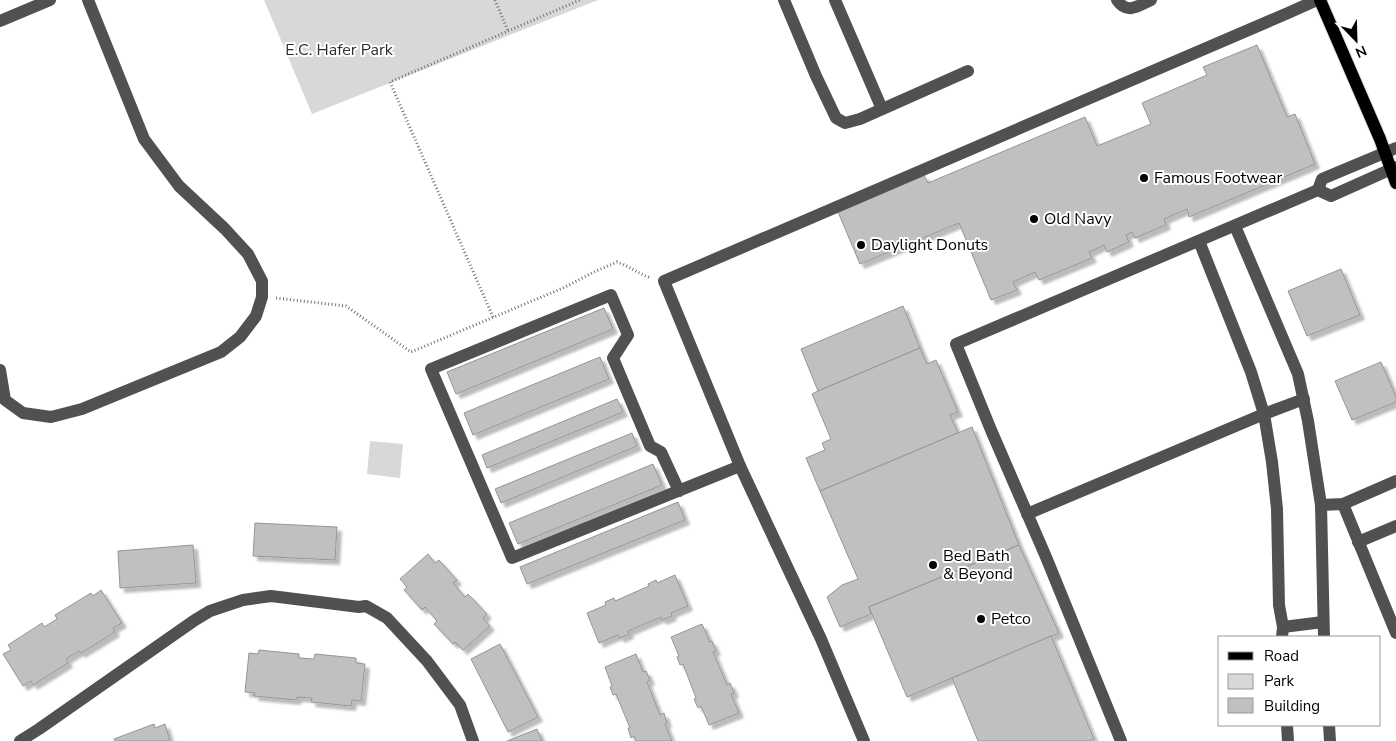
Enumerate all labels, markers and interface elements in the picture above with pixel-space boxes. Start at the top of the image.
north arrow [1331,15,1381,65]
park label: E.C. Hafer Park [285,39,394,61]
text: N [1352,41,1369,62]
place label: Famous Footwear [1154,167,1283,189]
marker: Famous Footwear [1138,172,1150,184]
place label: Old Navy [1044,208,1112,230]
marker: Old Navy [1028,213,1040,225]
place label: Daylight Donuts [871,234,988,256]
marker: Daylight Donuts [855,239,867,251]
place label: Bed Bath & Beyond [943,545,1013,585]
marker: Bed Bath & Beyond [927,559,939,571]
place label: Petco [991,608,1031,630]
marker: Petco [975,613,987,625]
legend [1218,636,1381,726]
text: Road [1264,646,1299,666]
text: Park [1264,671,1294,691]
text: Building [1264,696,1320,716]

